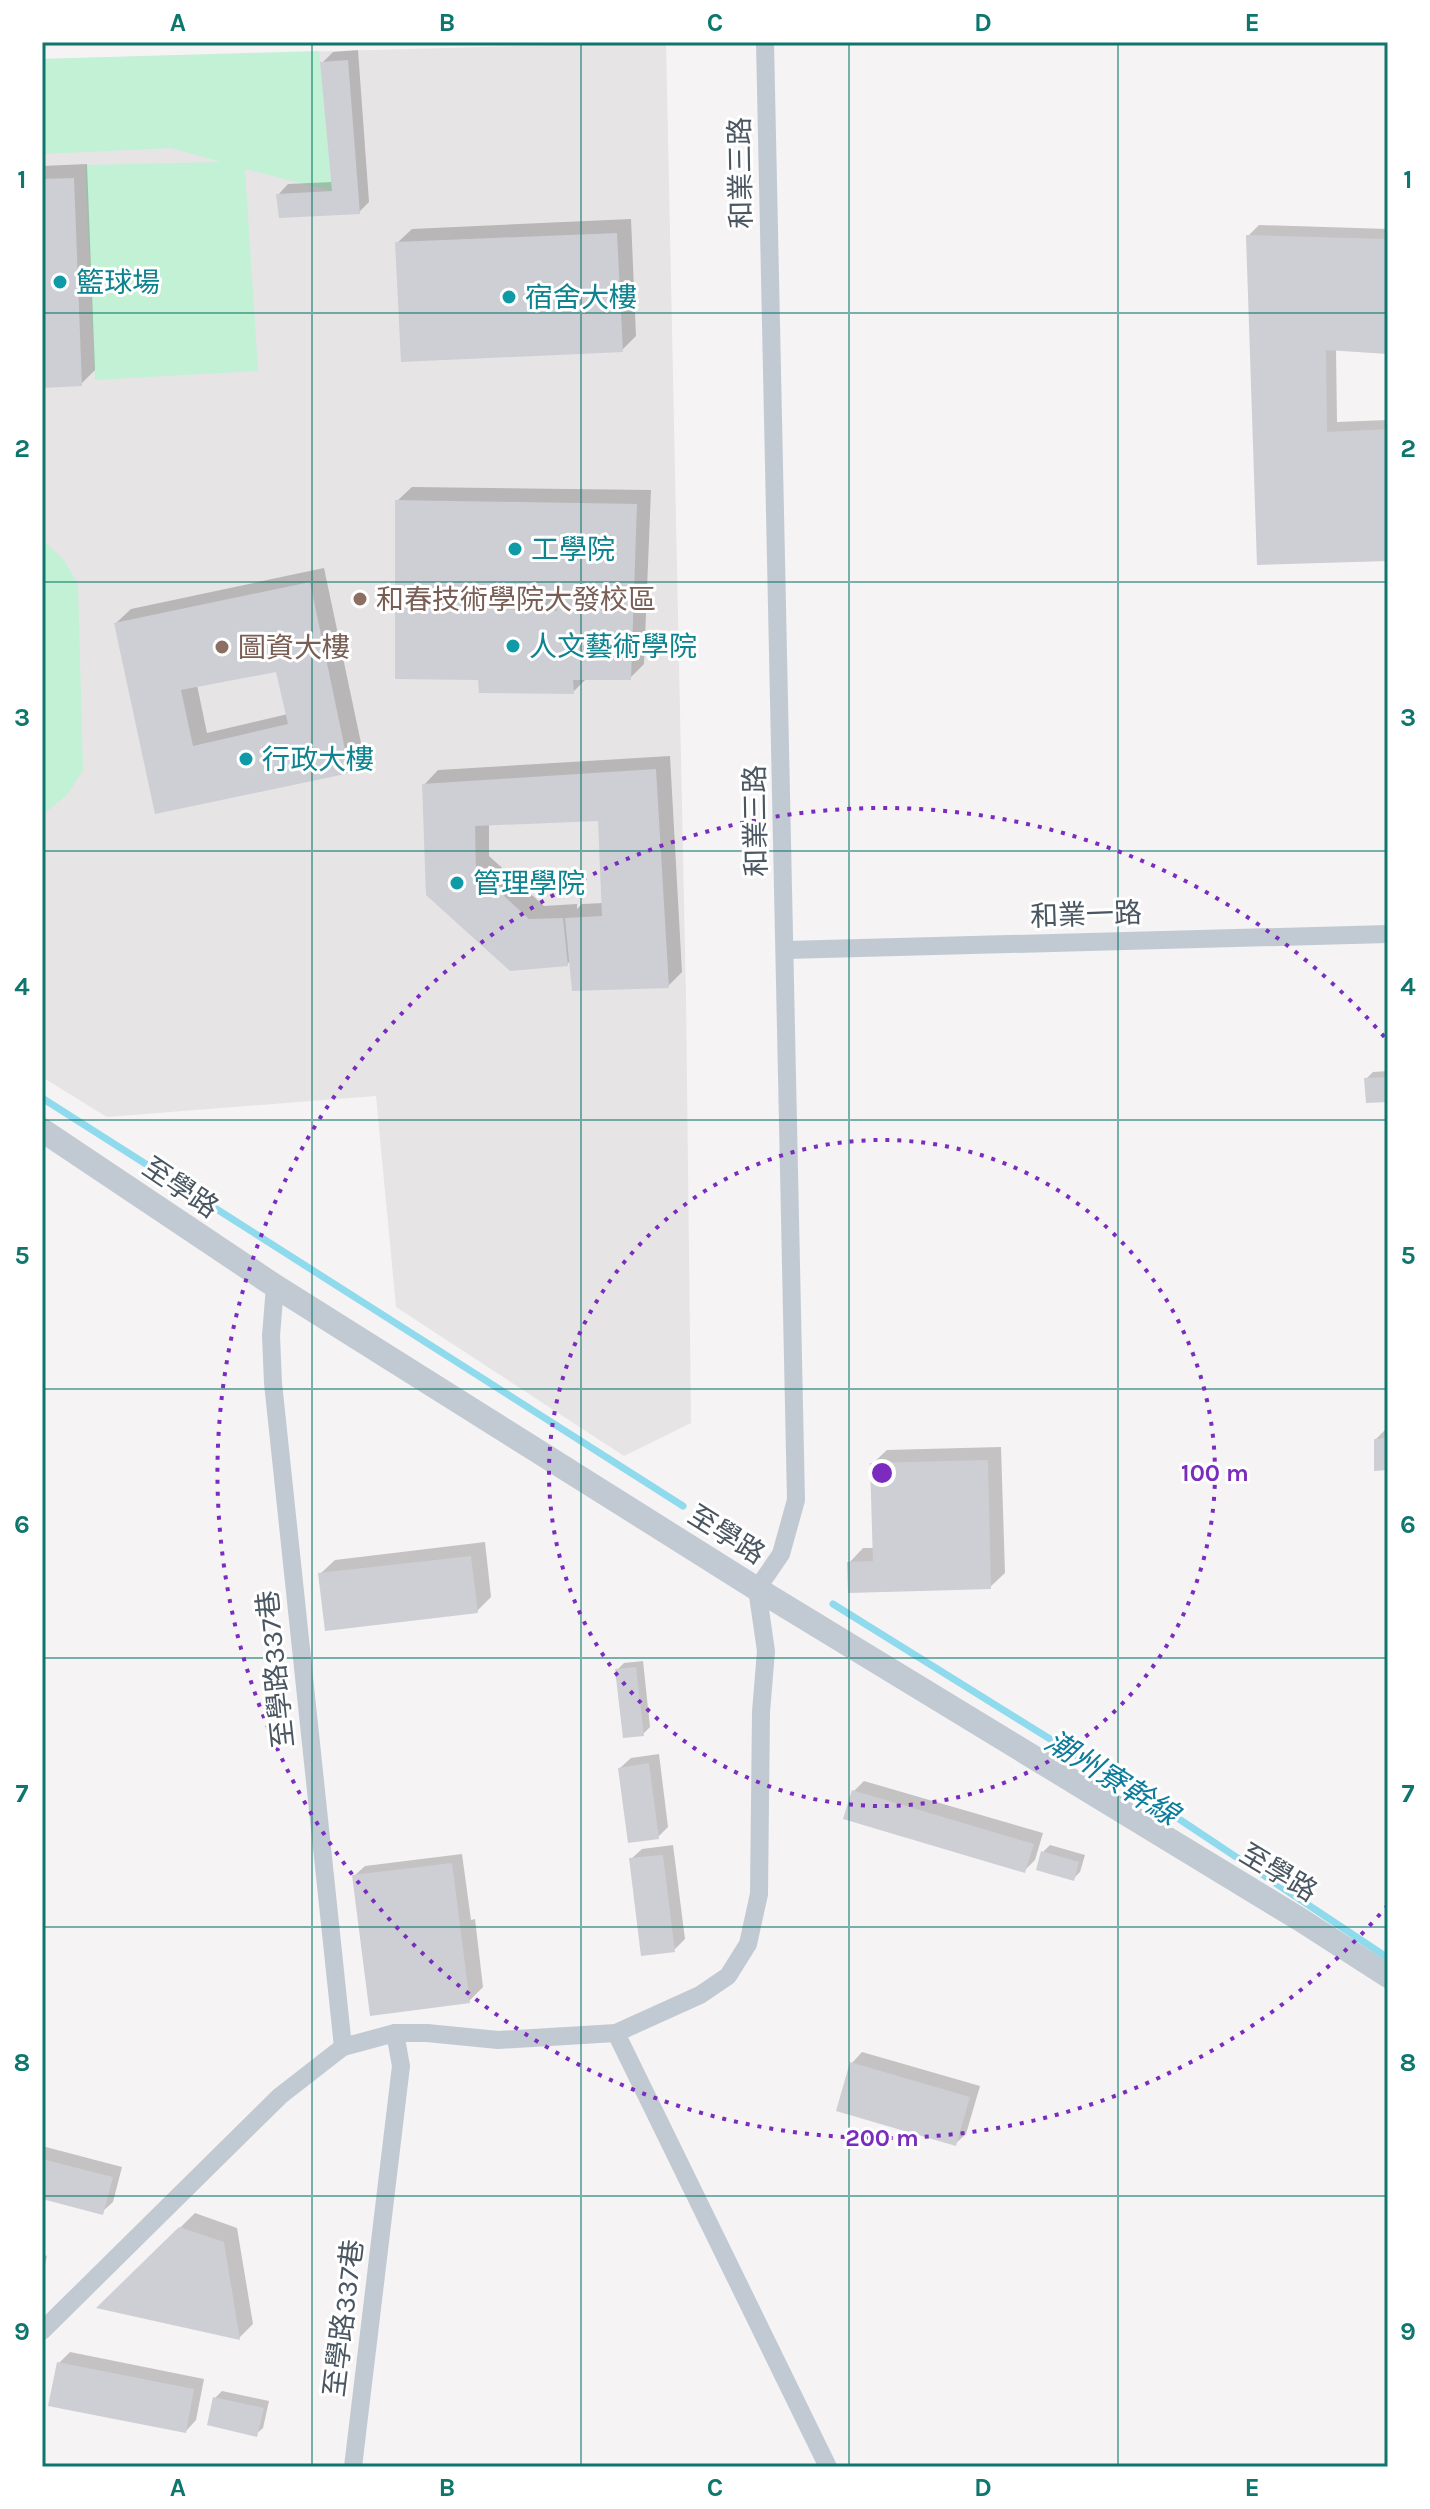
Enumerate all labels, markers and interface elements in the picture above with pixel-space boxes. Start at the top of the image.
text: A [170,7,186,38]
text: B [439,7,455,38]
text: C [707,7,723,38]
text: D [974,7,992,38]
text: E [1244,7,1260,38]
street label: 和業三路 [723,117,758,229]
text: 1 [17,164,27,195]
text: 1 [1403,164,1413,195]
place label: 籃球場 [76,266,160,299]
marker: 籃球場 [51,273,69,291]
place label: 宿舍大樓 [525,281,637,314]
marker: 宿舍大樓 [500,288,518,306]
text: 2 [14,433,30,464]
text: 2 [1400,433,1416,464]
place label: 工學院 [531,533,615,566]
marker: 工學院 [506,540,524,558]
place label: 和春技術學院大發校區 [376,583,656,616]
marker: 和春技術學院大發校區 [351,590,369,608]
place label: 人文藝術學院 [529,630,697,663]
place label: 圖資大樓 [238,631,350,664]
marker: 人文藝術學院 [504,637,522,655]
marker: 圖資大樓 [213,638,231,656]
text: 3 [14,702,30,733]
text: 3 [1400,702,1416,733]
place label: 行政大樓 [262,743,374,776]
marker: 行政大樓 [237,750,255,768]
street label: 和業三路 [738,765,773,877]
place label: 管理學院 [473,867,585,900]
marker: 管理學院 [448,874,466,892]
street label: 和業一路 [1029,896,1143,933]
text: 4 [14,971,30,1002]
text: 4 [1400,971,1416,1002]
street label: 至學路 [137,1150,225,1225]
text: 5 [14,1240,30,1271]
text: 5 [1400,1240,1416,1271]
centre of rings [868,1459,896,1487]
text: 100 m [1181,1459,1249,1487]
street label: 至學路 [682,1498,771,1571]
text: 6 [14,1509,30,1540]
text: 6 [1400,1509,1416,1540]
street label: 至學路337巷 [251,1589,300,1749]
water label: 潮州寮幹線 [1039,1723,1188,1835]
text: 7 [16,1778,29,1809]
text: 7 [1402,1778,1415,1809]
street label: 至學路 [1234,1837,1323,1908]
text: 8 [14,2047,30,2078]
text: 8 [1400,2047,1416,2078]
text: 200 m [845,2124,919,2152]
street label: 至學路337巷 [317,2238,370,2399]
text: 9 [14,2316,30,2347]
text: 9 [1400,2316,1416,2347]
text: A [170,2472,186,2503]
text: B [439,2472,455,2503]
text: C [707,2472,723,2503]
text: D [974,2472,992,2503]
text: E [1244,2472,1260,2503]

